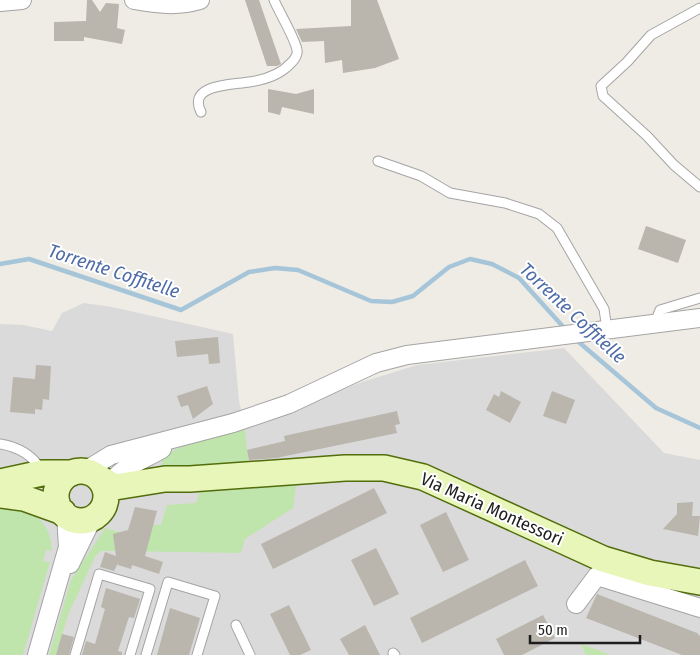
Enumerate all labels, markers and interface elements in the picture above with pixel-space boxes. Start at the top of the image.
water label: Torrente Coffitelle [45,239,183,303]
water label: Torrente Coffitelle [515,258,631,368]
street label: Via Maria Montessori [417,468,567,550]
scale bar [530,612,640,644]
text: 50 m [538,621,568,639]

